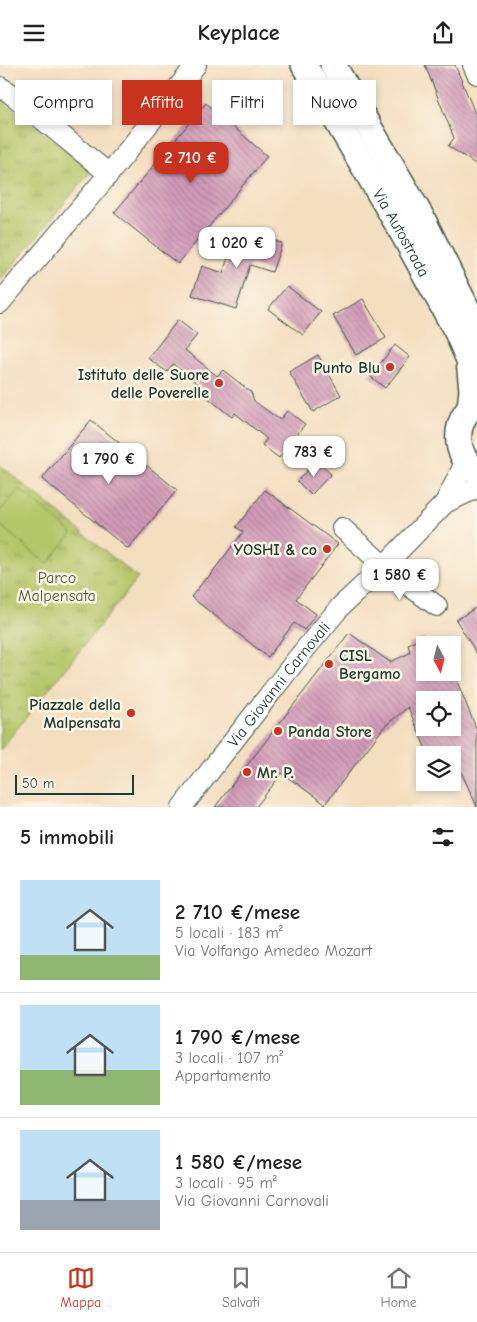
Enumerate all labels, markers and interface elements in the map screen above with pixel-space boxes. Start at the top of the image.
icon: menu [20,19,48,47]
icon: share [429,19,457,47]
text: Keyplace [197,20,280,46]
chip: Compra [15,80,112,125]
chip: Affitta [122,80,202,125]
chip: Filtri [212,80,283,125]
chip: Nuovo [293,80,376,125]
pin: 2 710 € [145,141,237,184]
text: 2 710 € [164,149,218,167]
street label: Via Autostrada [369,186,433,280]
pin: 1 020 € [191,227,283,269]
text: 1 020 € [210,234,264,252]
place label: Punto Blu [314,359,380,377]
marker: Punto Blu [384,361,396,373]
place label: Istituto delle Suore delle Poverelle [78,366,209,402]
marker: Istituto delle Suore delle Poverelle [213,377,225,389]
pin: 783 € [279,435,349,478]
pin: 1 790 € [63,443,155,485]
text: 783 € [294,443,334,461]
text: 1 790 € [82,450,136,468]
place label: YOSHI & co [234,541,317,559]
marker: YOSHI & co [321,543,333,555]
pin: 1 580 € [354,559,446,601]
text: 1 580 € [373,566,427,584]
park label: Parco Malpensata [18,569,96,605]
street label: Via Giovanni Carnovali [224,619,334,751]
north arrow [416,636,461,681]
map controls [416,636,461,791]
place label: CISL Bergamo [339,647,401,683]
marker: CISL Bergamo [323,658,335,670]
button: locate [416,691,461,736]
place label: Piazzale della Malpensata [29,696,121,732]
marker: Piazzale della Malpensata [125,707,137,719]
place label: Panda Store [288,723,372,741]
marker: Panda Store [272,725,284,737]
button: layers [416,746,461,791]
place label: Mr. P. [257,764,294,782]
marker: Mr. P. [241,766,253,778]
scale bar [15,772,134,795]
text: 50 m [22,775,54,792]
icon: filters [429,823,457,851]
text: 5 immobili [20,825,114,849]
icon: home [60,900,120,960]
text: 2 710 €/mese [175,900,300,924]
text: 5 locali · 183 m² [175,924,283,942]
text: Via Volfango Amedeo Mozart [175,942,372,960]
icon: home [60,1025,120,1085]
text: 1 790 €/mese [175,1025,300,1049]
text: 3 locali · 107 m² [175,1049,283,1067]
text: Appartamento [175,1067,271,1085]
icon: home [60,1150,120,1210]
text: 1 580 €/mese [175,1150,302,1174]
text: 3 locali · 95 m² [175,1174,277,1192]
text: Via Giovanni Carnovali [175,1192,329,1210]
tab: Mappa [60,1264,101,1311]
tab: Salvati [222,1264,260,1311]
tab: Home [381,1264,417,1311]

